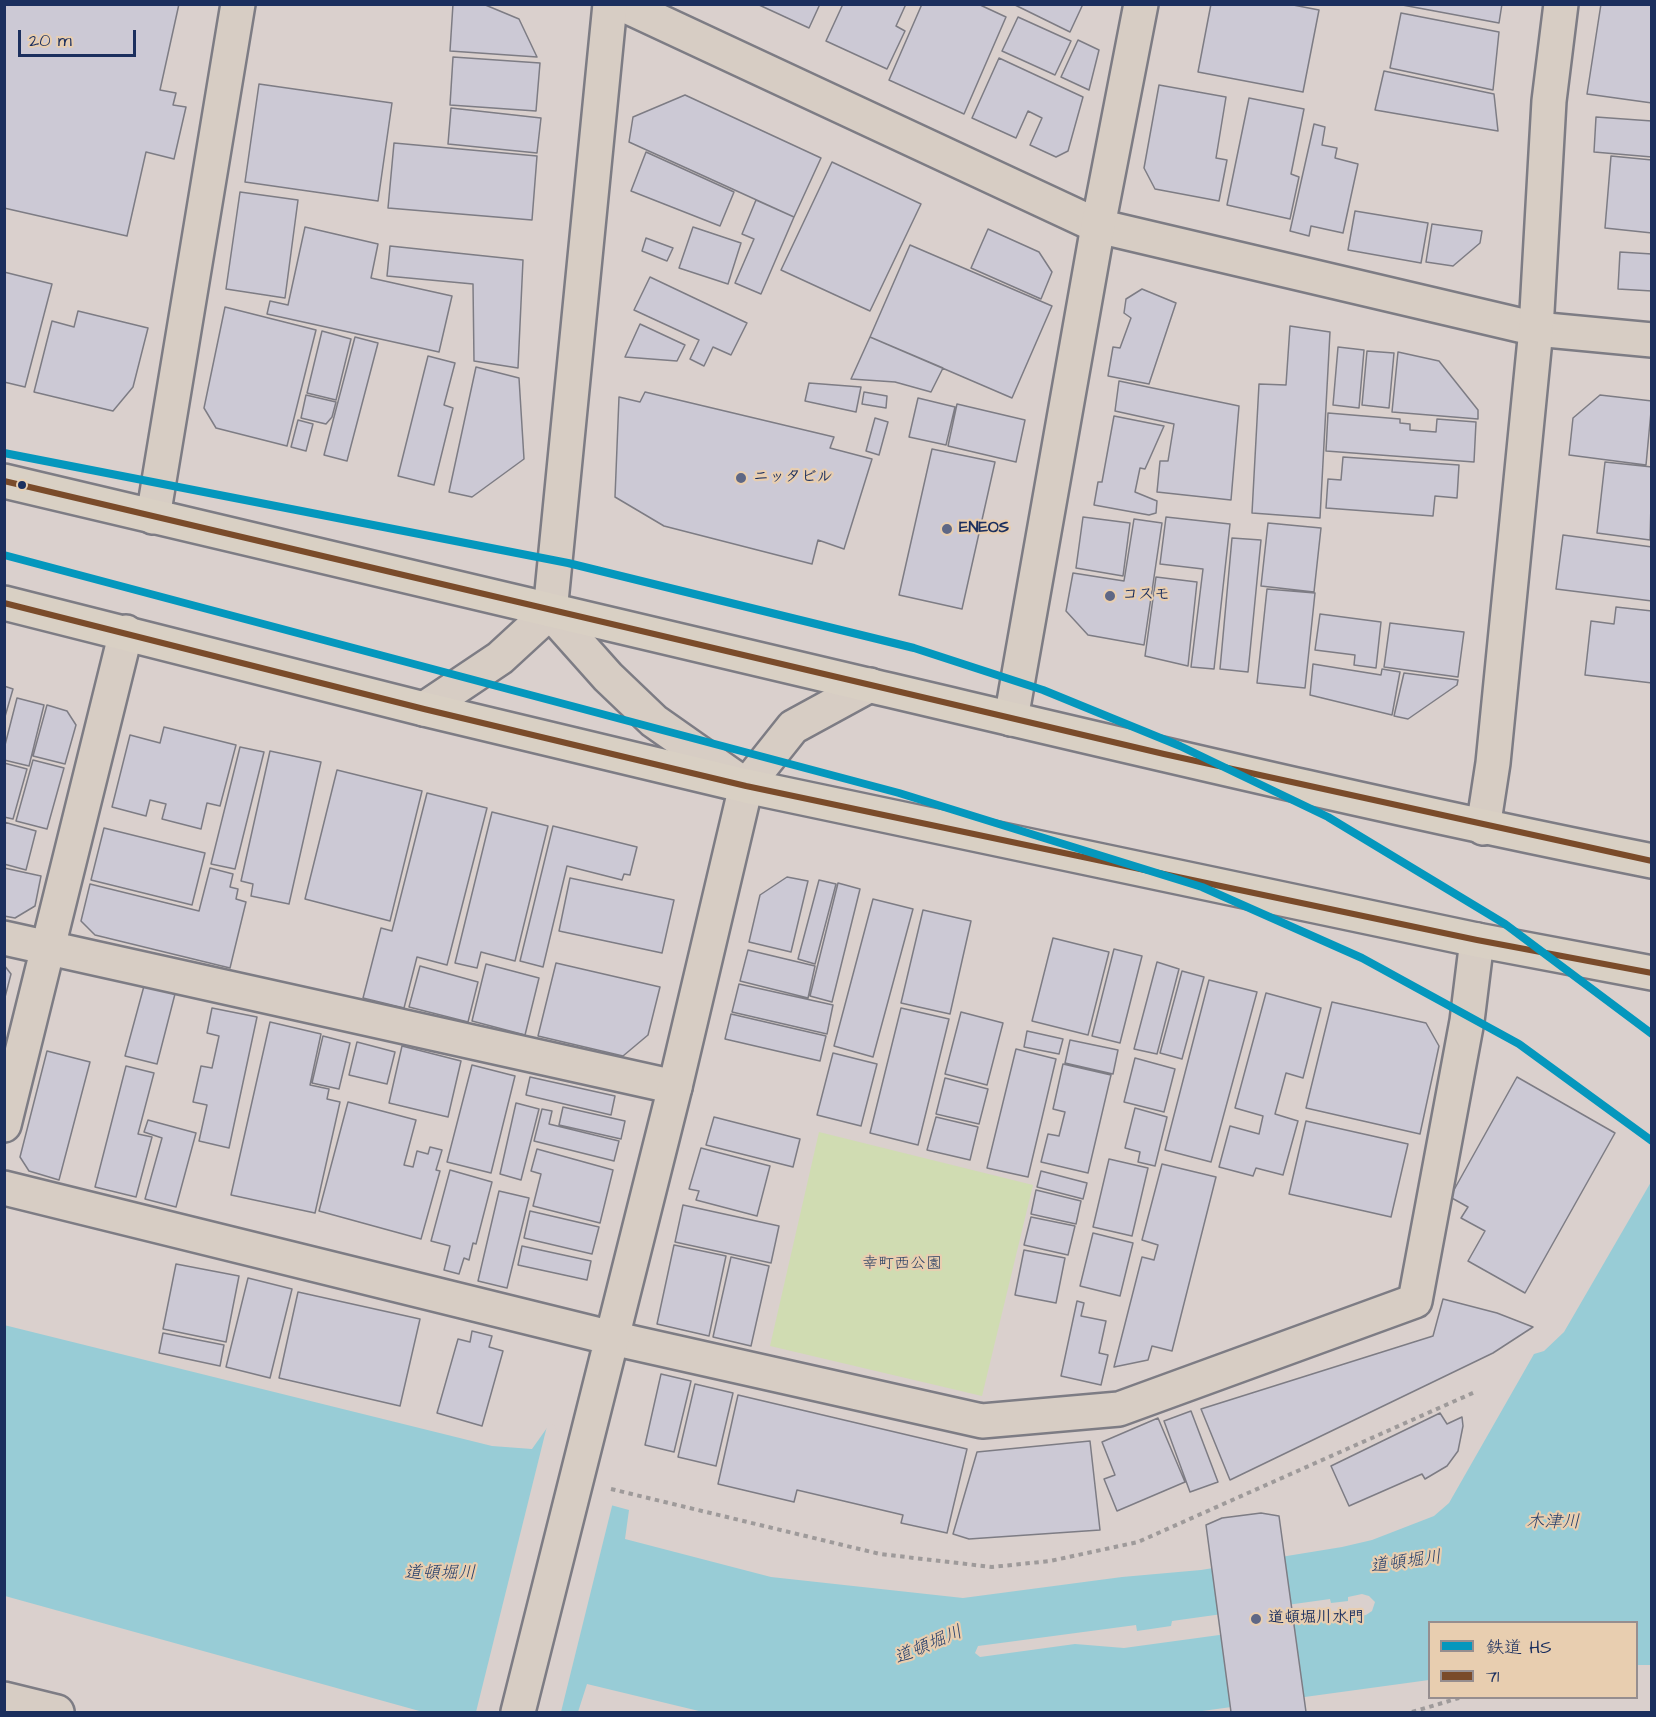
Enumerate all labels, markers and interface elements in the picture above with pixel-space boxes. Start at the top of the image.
scale bar [21,18,140,56]
text: 20 m [29,28,72,53]
place label: ニッタビル [753,468,833,488]
marker: ニッタビル [734,471,748,485]
unlabelled marker [16,479,28,491]
place label: ENEOS [959,519,1009,539]
marker: ENEOS [940,522,954,536]
place label: コスモ [1122,586,1170,606]
marker: コスモ [1103,589,1117,603]
park label: 幸町西公園 [862,1255,942,1275]
water label: 木津川 [1526,1512,1580,1534]
water label: 道頓堀川 [1369,1547,1443,1579]
water label: 道頓堀川 [404,1563,476,1585]
place label: 道頓堀川水門 [1268,1609,1364,1629]
marker: 道頓堀川水門 [1249,1612,1263,1626]
legend [1428,1621,1638,1699]
water label: 道頓堀川 [892,1622,966,1670]
text: 鉄道 HS [1486,1635,1552,1660]
text: 71 [1486,1664,1499,1689]

